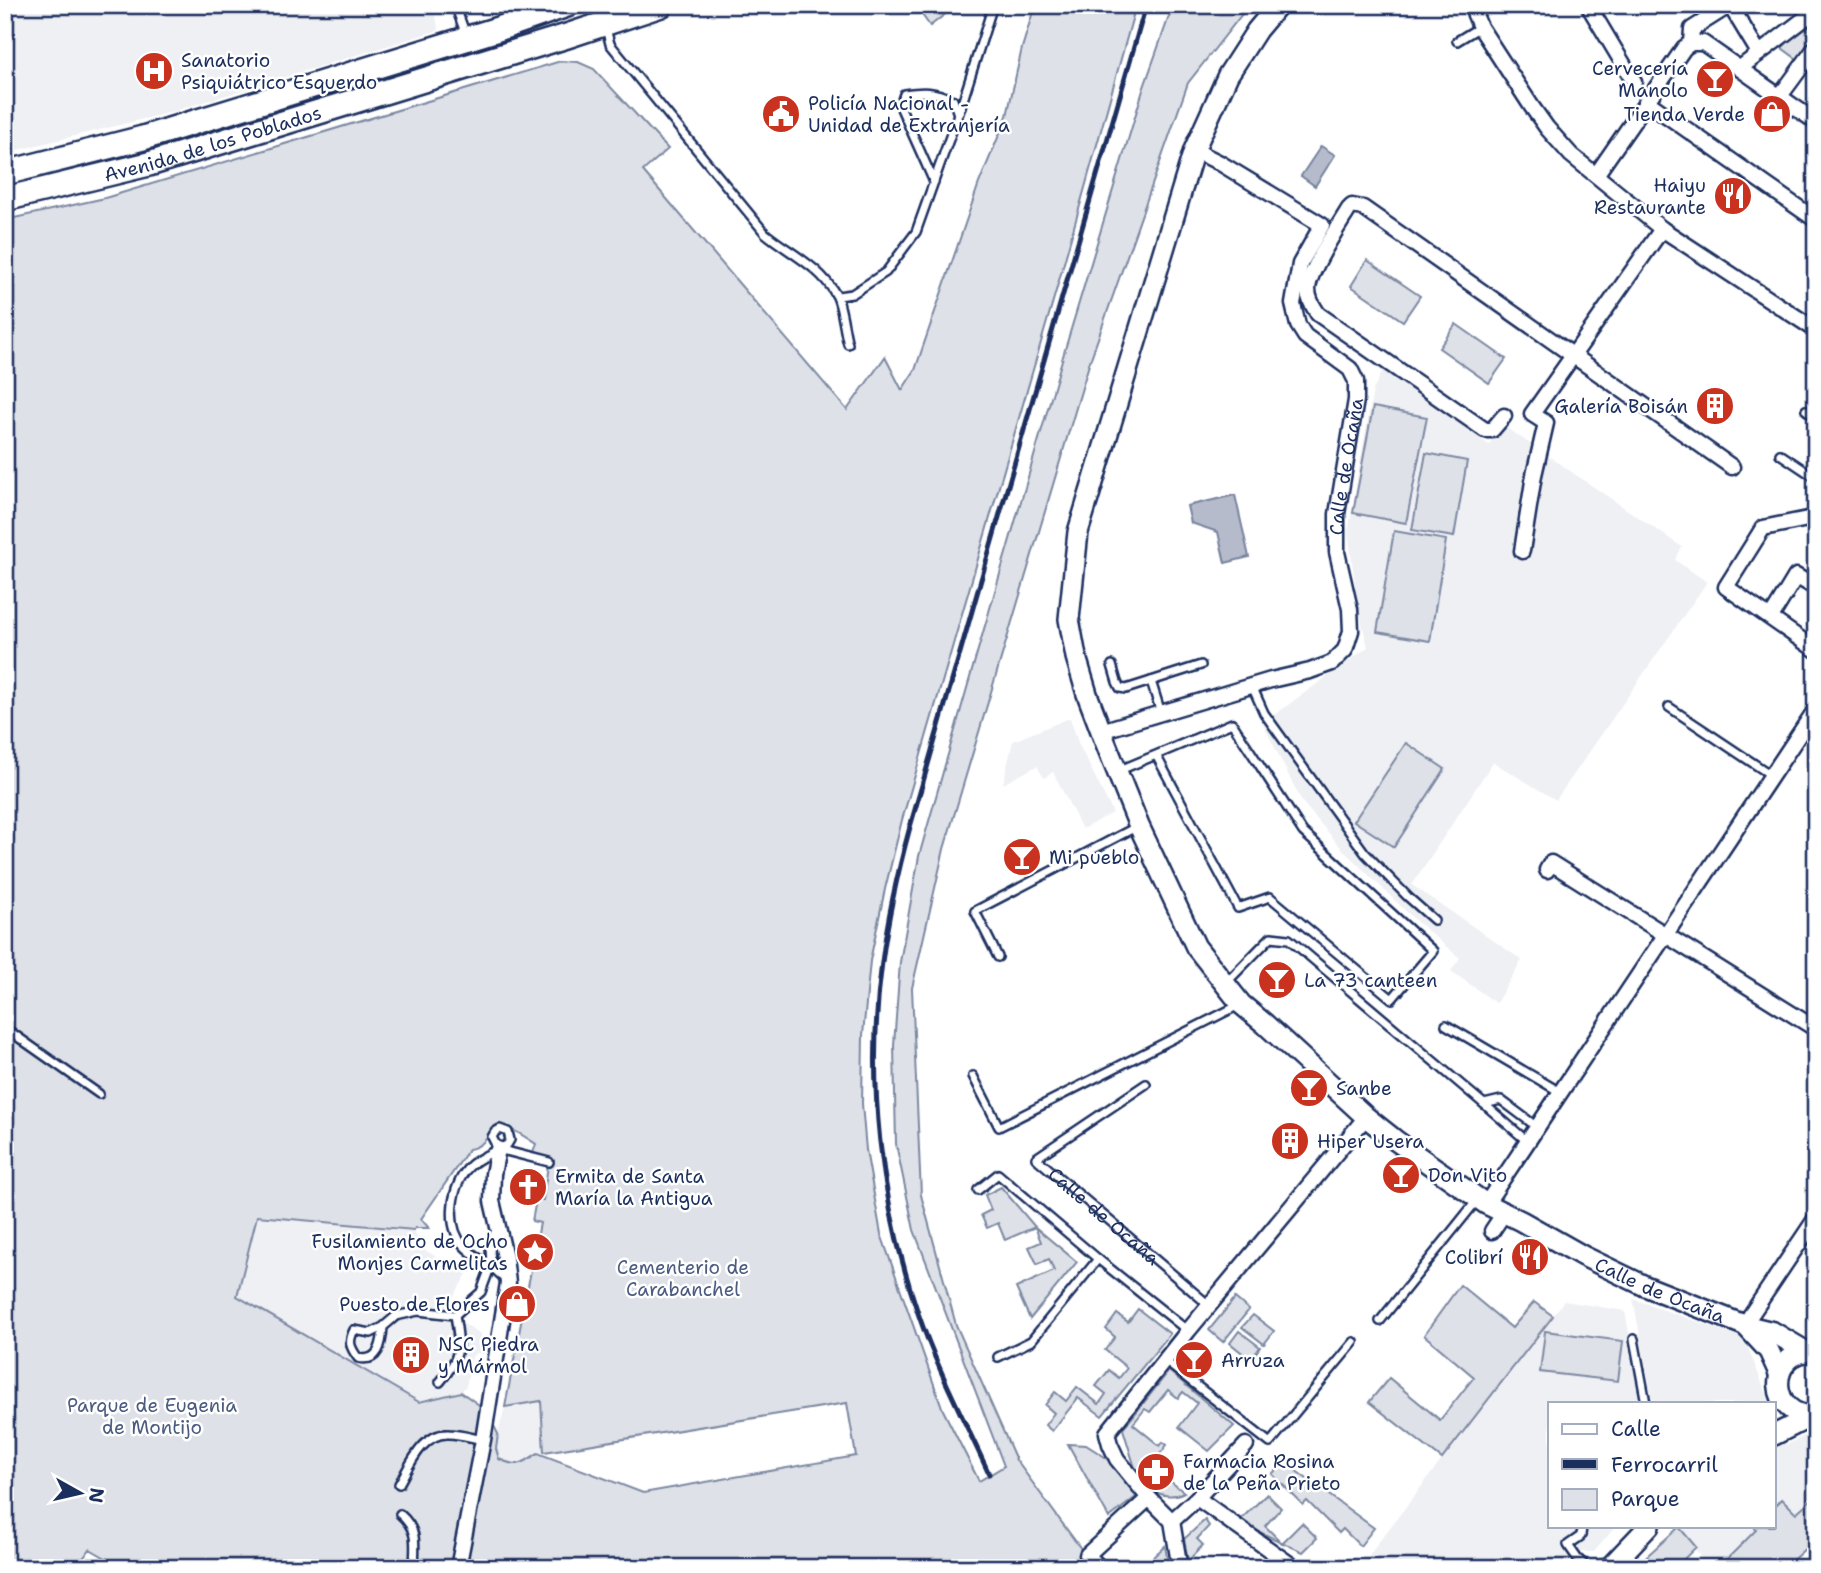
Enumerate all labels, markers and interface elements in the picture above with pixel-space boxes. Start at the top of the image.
place label: Sanatorio Psiquiátrico Esquerdo [181,48,377,95]
hospital icon: Sanatorio Psiquiátrico Esquerdo [133,50,175,92]
place label: Cervecería Manolo [1592,56,1688,103]
bar icon: Cervecería Manolo [1694,58,1736,100]
place label: Policía Nacional - Unidad de Extranjería [808,91,1010,138]
public building icon: Policía Nacional - Unidad de Extranjería [760,93,802,135]
shop icon: Tienda Verde [1751,93,1793,135]
street label: Avenida de los Poblados [102,100,324,187]
place label: Tienda Verde [1623,102,1745,127]
place label: Haiyu Restaurante [1594,173,1706,220]
restaurant icon: Haiyu Restaurante [1712,175,1754,217]
building icon: Galería Boisán [1694,385,1736,427]
place label: Galería Boisán [1554,394,1688,419]
street label: Calle de Ocaña [1325,396,1369,535]
bar icon: Mi pueblo [1001,836,1043,878]
place label: Mi pueblo [1049,845,1139,870]
bar icon: La 73 canteen [1256,959,1298,1001]
place label: La 73 canteen [1304,968,1437,993]
bar icon: Sanbe [1288,1067,1330,1109]
place label: Sanbe [1336,1076,1392,1101]
building icon: Hiper Usera [1269,1120,1311,1162]
place label: Hiper Usera [1317,1129,1424,1154]
bar icon: Don Vito [1380,1154,1422,1196]
street label: Calle de Ocaña [1043,1162,1165,1271]
place label: Don Vito [1428,1163,1507,1188]
place label: Ermita de Santa María la Antigua [555,1164,713,1211]
church icon: Ermita de Santa María la Antigua [507,1166,549,1208]
place label: Fusilamiento de Ocho Monjes Carmelitas [312,1229,508,1276]
place icon: Fusilamiento de Ocho Monjes Carmelitas [514,1231,556,1273]
restaurant icon: Colibrí [1509,1236,1551,1278]
place label: Colibrí [1445,1245,1504,1270]
street label: Calle de Ocaña [1591,1252,1729,1329]
park label: Cementerio de Carabanchel [617,1255,749,1302]
shop icon: Puesto de Flores [496,1283,538,1325]
place label: Puesto de Flores [339,1292,490,1317]
place label: NSC Piedra y Mármol [438,1332,539,1379]
building icon: NSC Piedra y Mármol [390,1334,432,1376]
bar icon: Arruza [1173,1339,1215,1381]
place label: Arruza [1221,1348,1285,1373]
park label: Parque de Eugenia de Montijo [67,1393,237,1440]
legend [1548,1402,1776,1528]
text: Calle [1611,1415,1661,1443]
place label: Farmacia Rosina de la Peña Prieto [1183,1449,1341,1496]
pharmacy icon: Farmacia Rosina de la Peña Prieto [1135,1451,1177,1493]
text: Ferrocarril [1611,1451,1718,1479]
north arrow [46,1458,116,1528]
text: Parque [1611,1485,1680,1513]
text: N [83,1486,110,1504]

